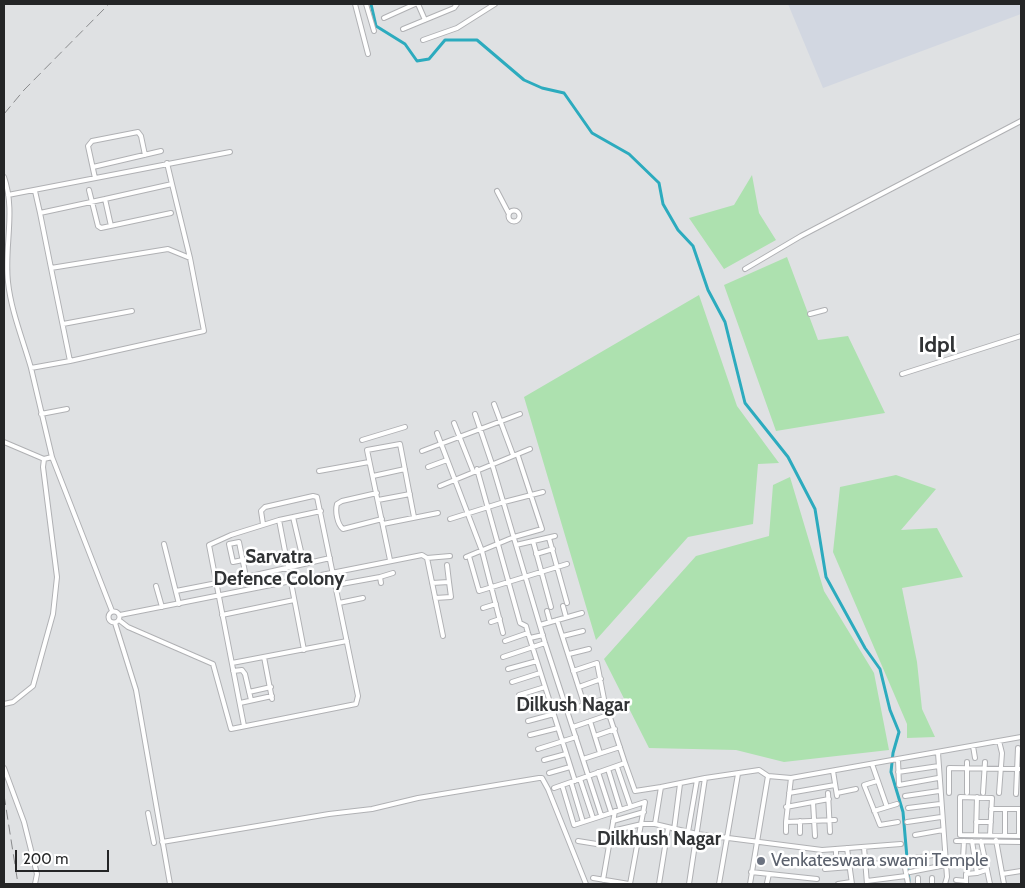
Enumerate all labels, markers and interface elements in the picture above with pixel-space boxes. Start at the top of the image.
district label: Idpl [919,333,955,359]
district label: Sarvatra Defence Colony [214,546,344,590]
district label: Dilkush Nagar [516,694,630,716]
district label: Dilkhush Nagar [597,828,721,850]
scale bar [18,840,111,872]
text: 200 m [23,850,68,868]
place label: Venkateswara swami Temple [771,850,988,872]
marker: Venkateswara swami Temple [755,855,767,867]

